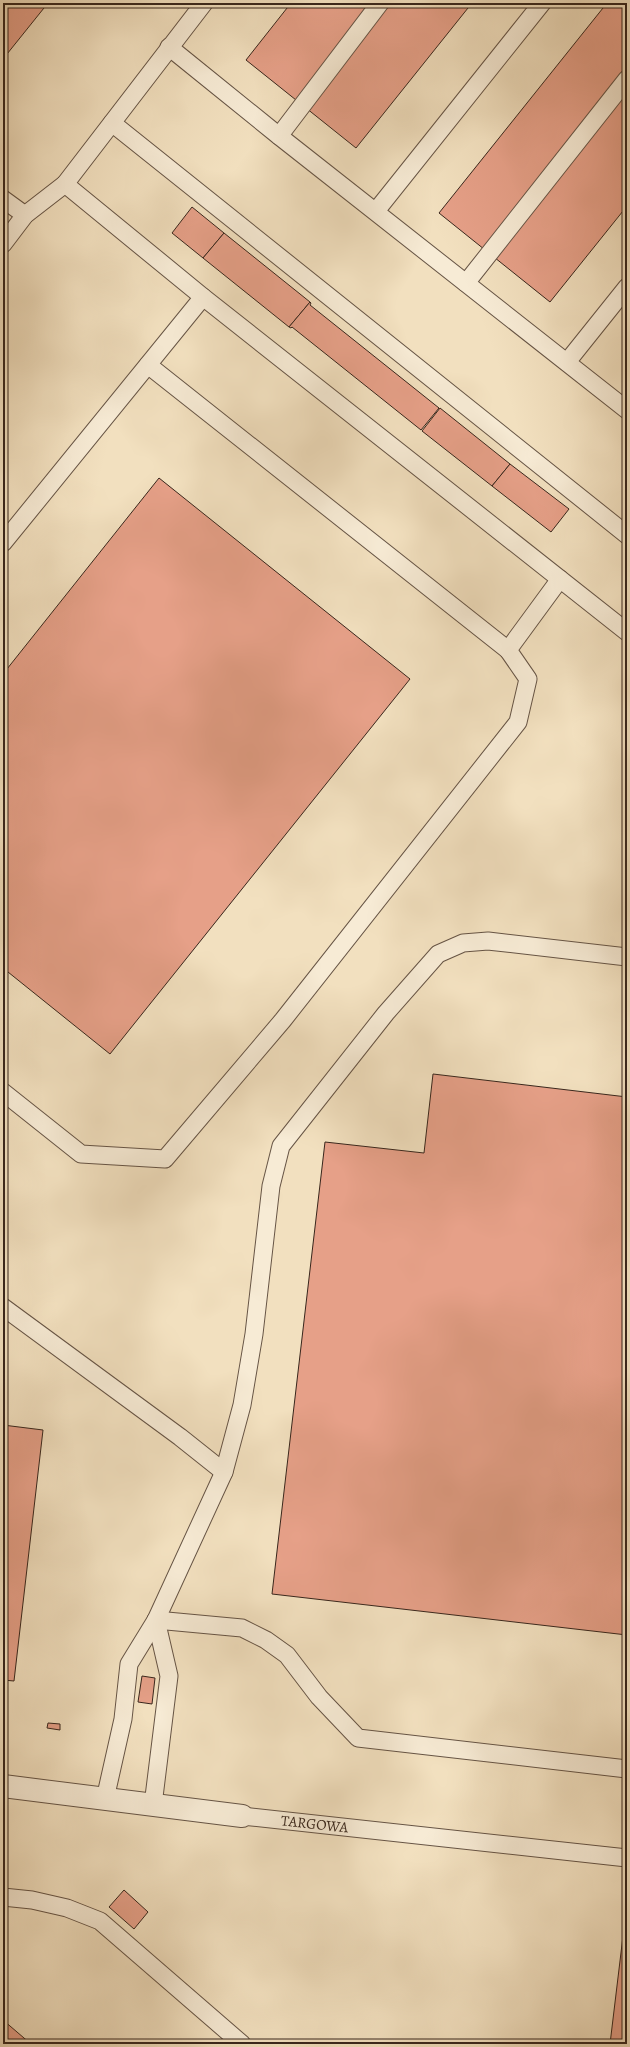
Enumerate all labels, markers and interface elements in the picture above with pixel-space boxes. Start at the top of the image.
street label: TARGOWA [280,1810,350,1838]

